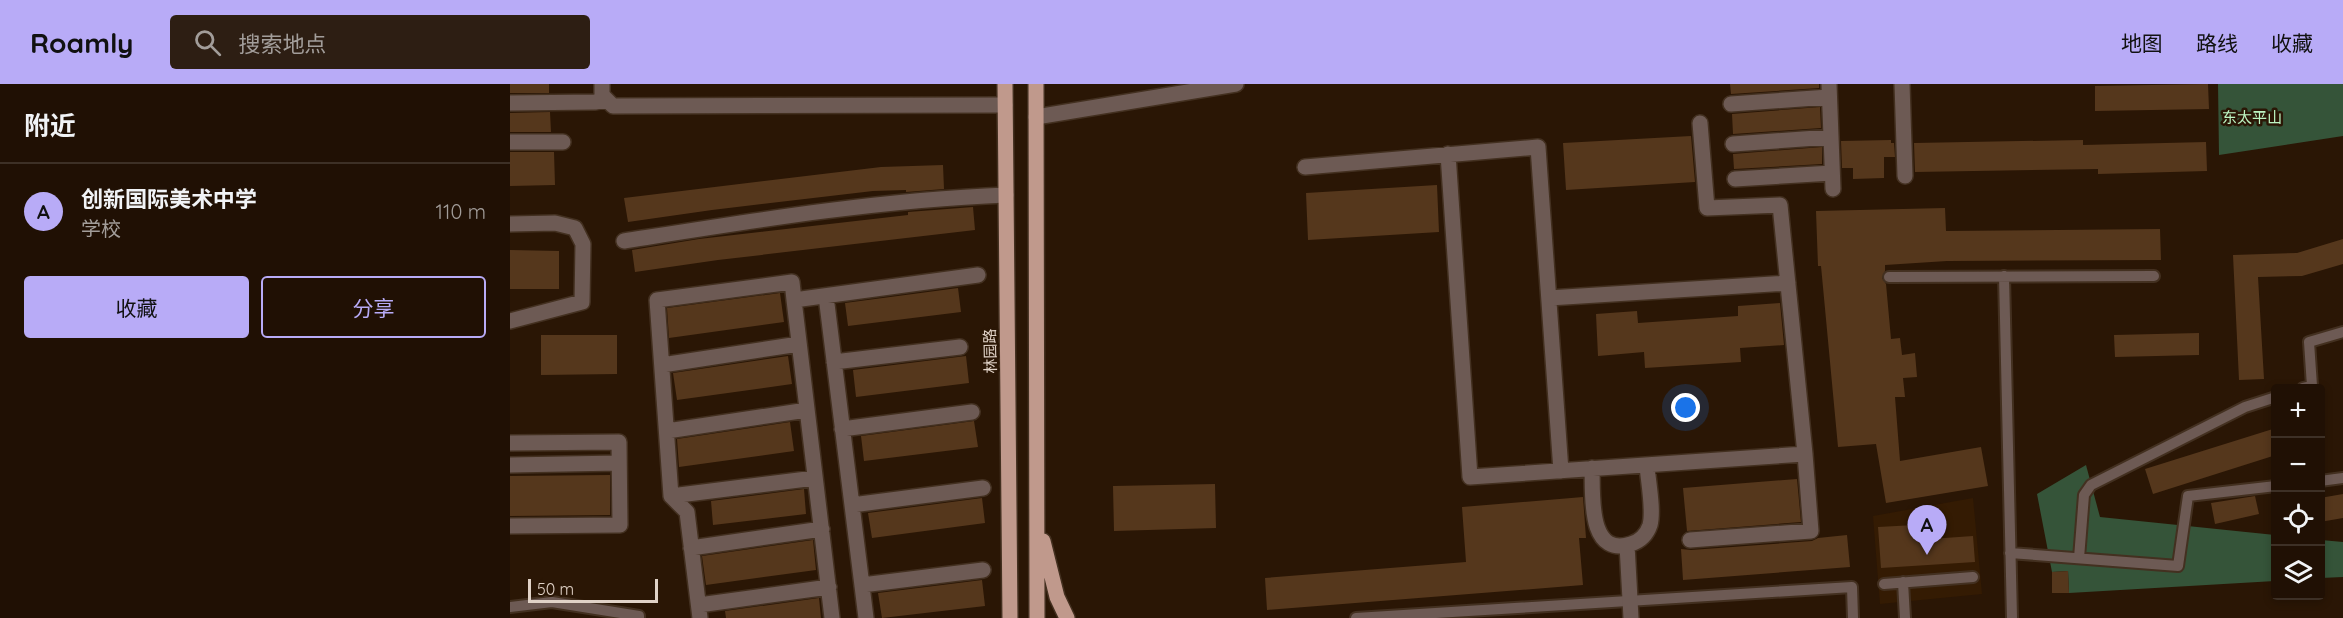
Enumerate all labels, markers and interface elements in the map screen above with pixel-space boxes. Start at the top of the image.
search box [170,15,590,69]
text: Roamly [30,25,134,60]
icon: search [191,26,224,59]
text: 搜索地点 [239,30,327,58]
text: 地图 [2121,30,2163,56]
text: 路线 [2196,30,2238,56]
text: 收藏 [2271,30,2313,56]
park label: 东太平山 [2222,108,2282,127]
text: 附近 [24,109,76,142]
text: 创新国际美术中学 [81,185,257,213]
text: A [37,199,50,224]
text: 110 m [436,199,486,224]
text: 学校 [81,216,121,241]
button: 收藏 [24,276,249,338]
button: 分享 [261,276,486,338]
street label: 林园路 [980,328,1000,374]
map controls [2271,384,2325,600]
button: + [2271,384,2325,438]
your location [1671,393,1700,422]
button: − [2271,438,2325,492]
button: locate [2271,492,2325,546]
pin: A [1908,506,1946,555]
button: layers [2271,546,2325,600]
scale bar [528,576,658,604]
text: 50 m [537,579,574,599]

